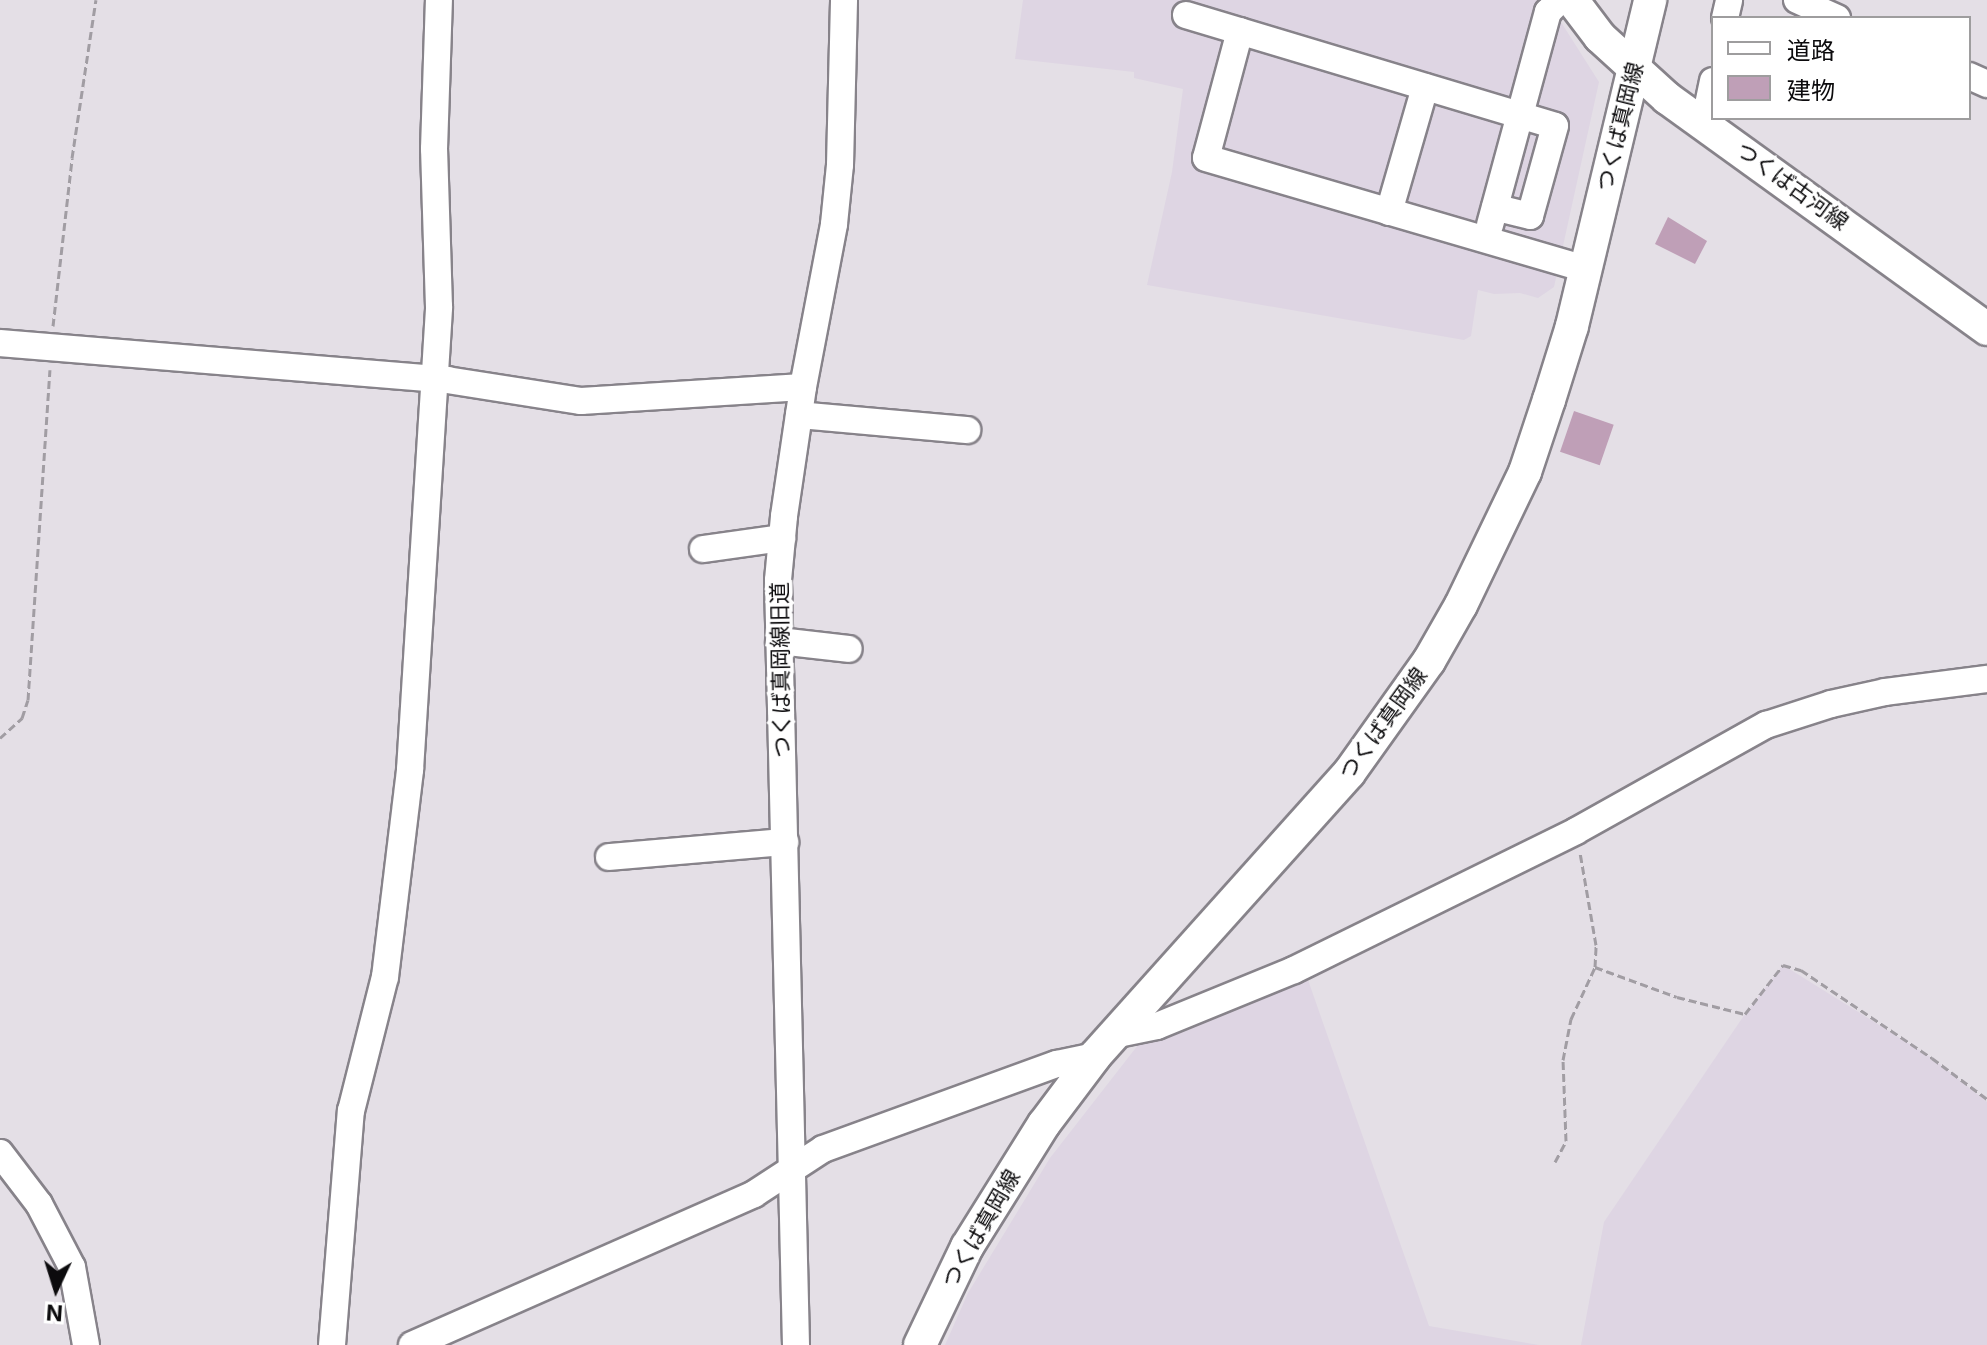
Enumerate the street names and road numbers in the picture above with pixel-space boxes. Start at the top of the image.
street label: つくば真岡線 [1591,60,1649,194]
street label: つくば古河線 [1731,137,1853,235]
street label: つくば真岡線旧道 [766,582,796,758]
street label: つくば真岡線 [1334,663,1432,785]
street label: つくば真岡線 [937,1165,1025,1293]

